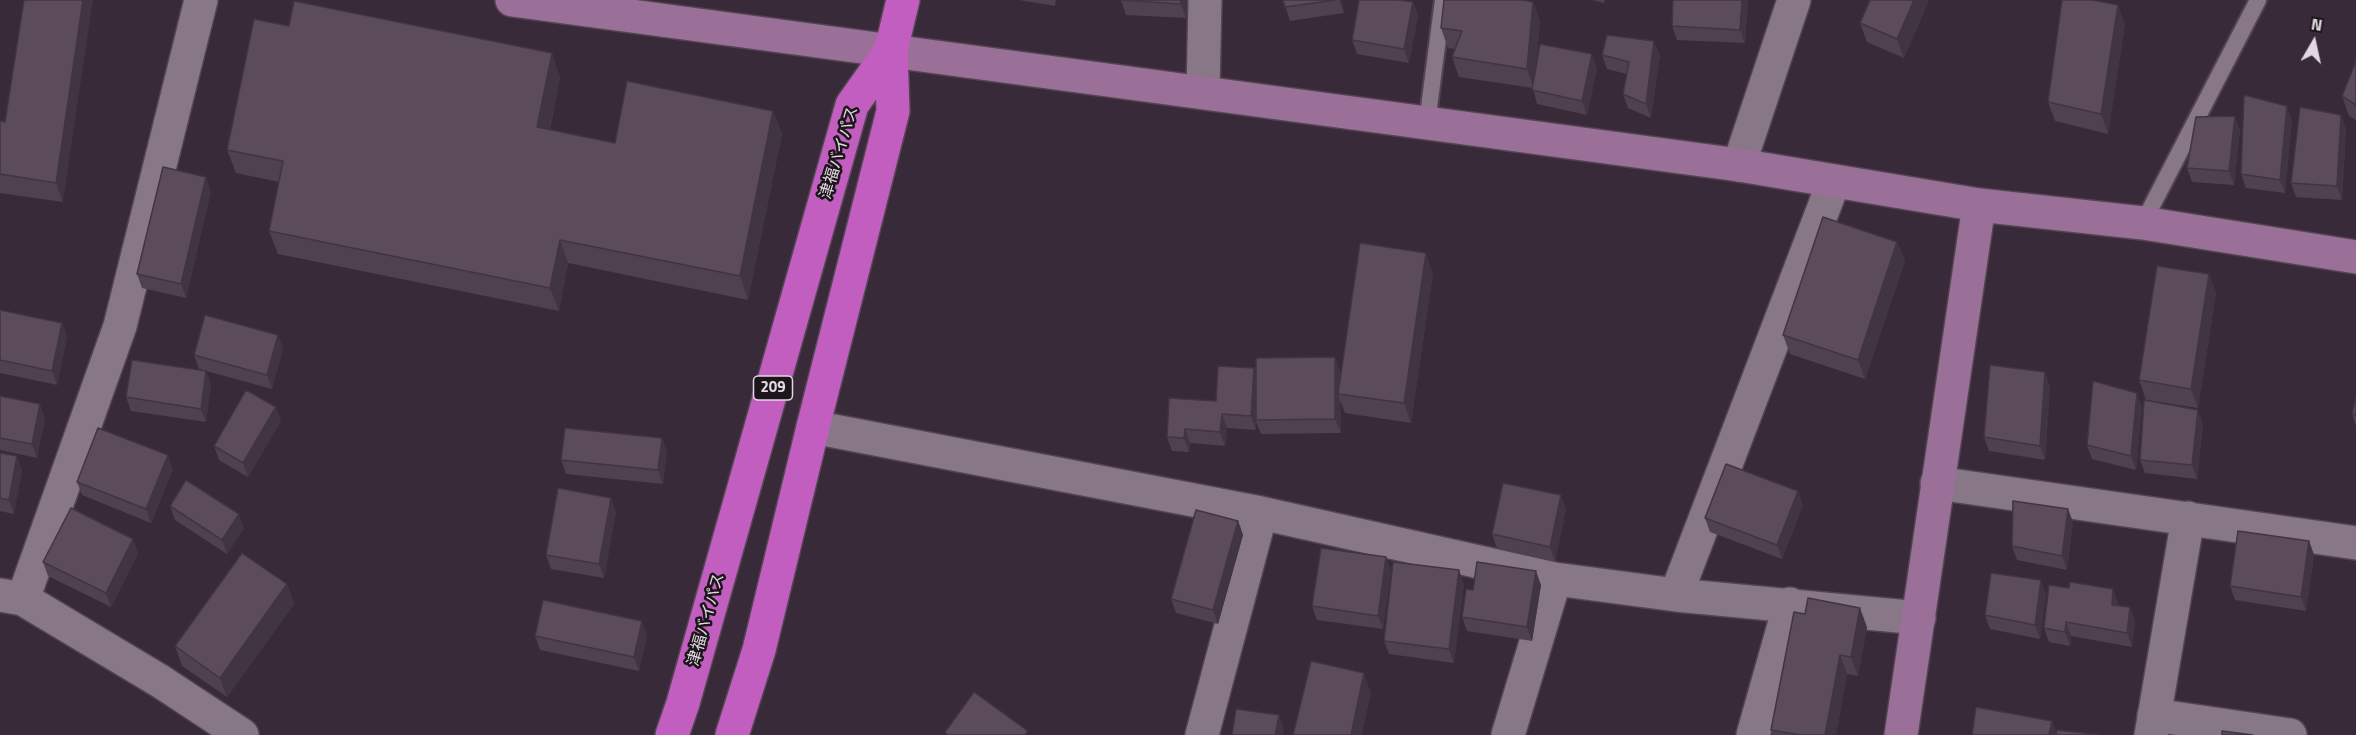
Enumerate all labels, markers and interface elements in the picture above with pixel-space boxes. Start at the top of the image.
north arrow [2284,12,2344,72]
text: N [2309,12,2324,37]
street label: 津福バイパス [817,104,863,202]
road number: 209 [754,376,792,400]
street label: 津福バイパス [685,571,729,669]

